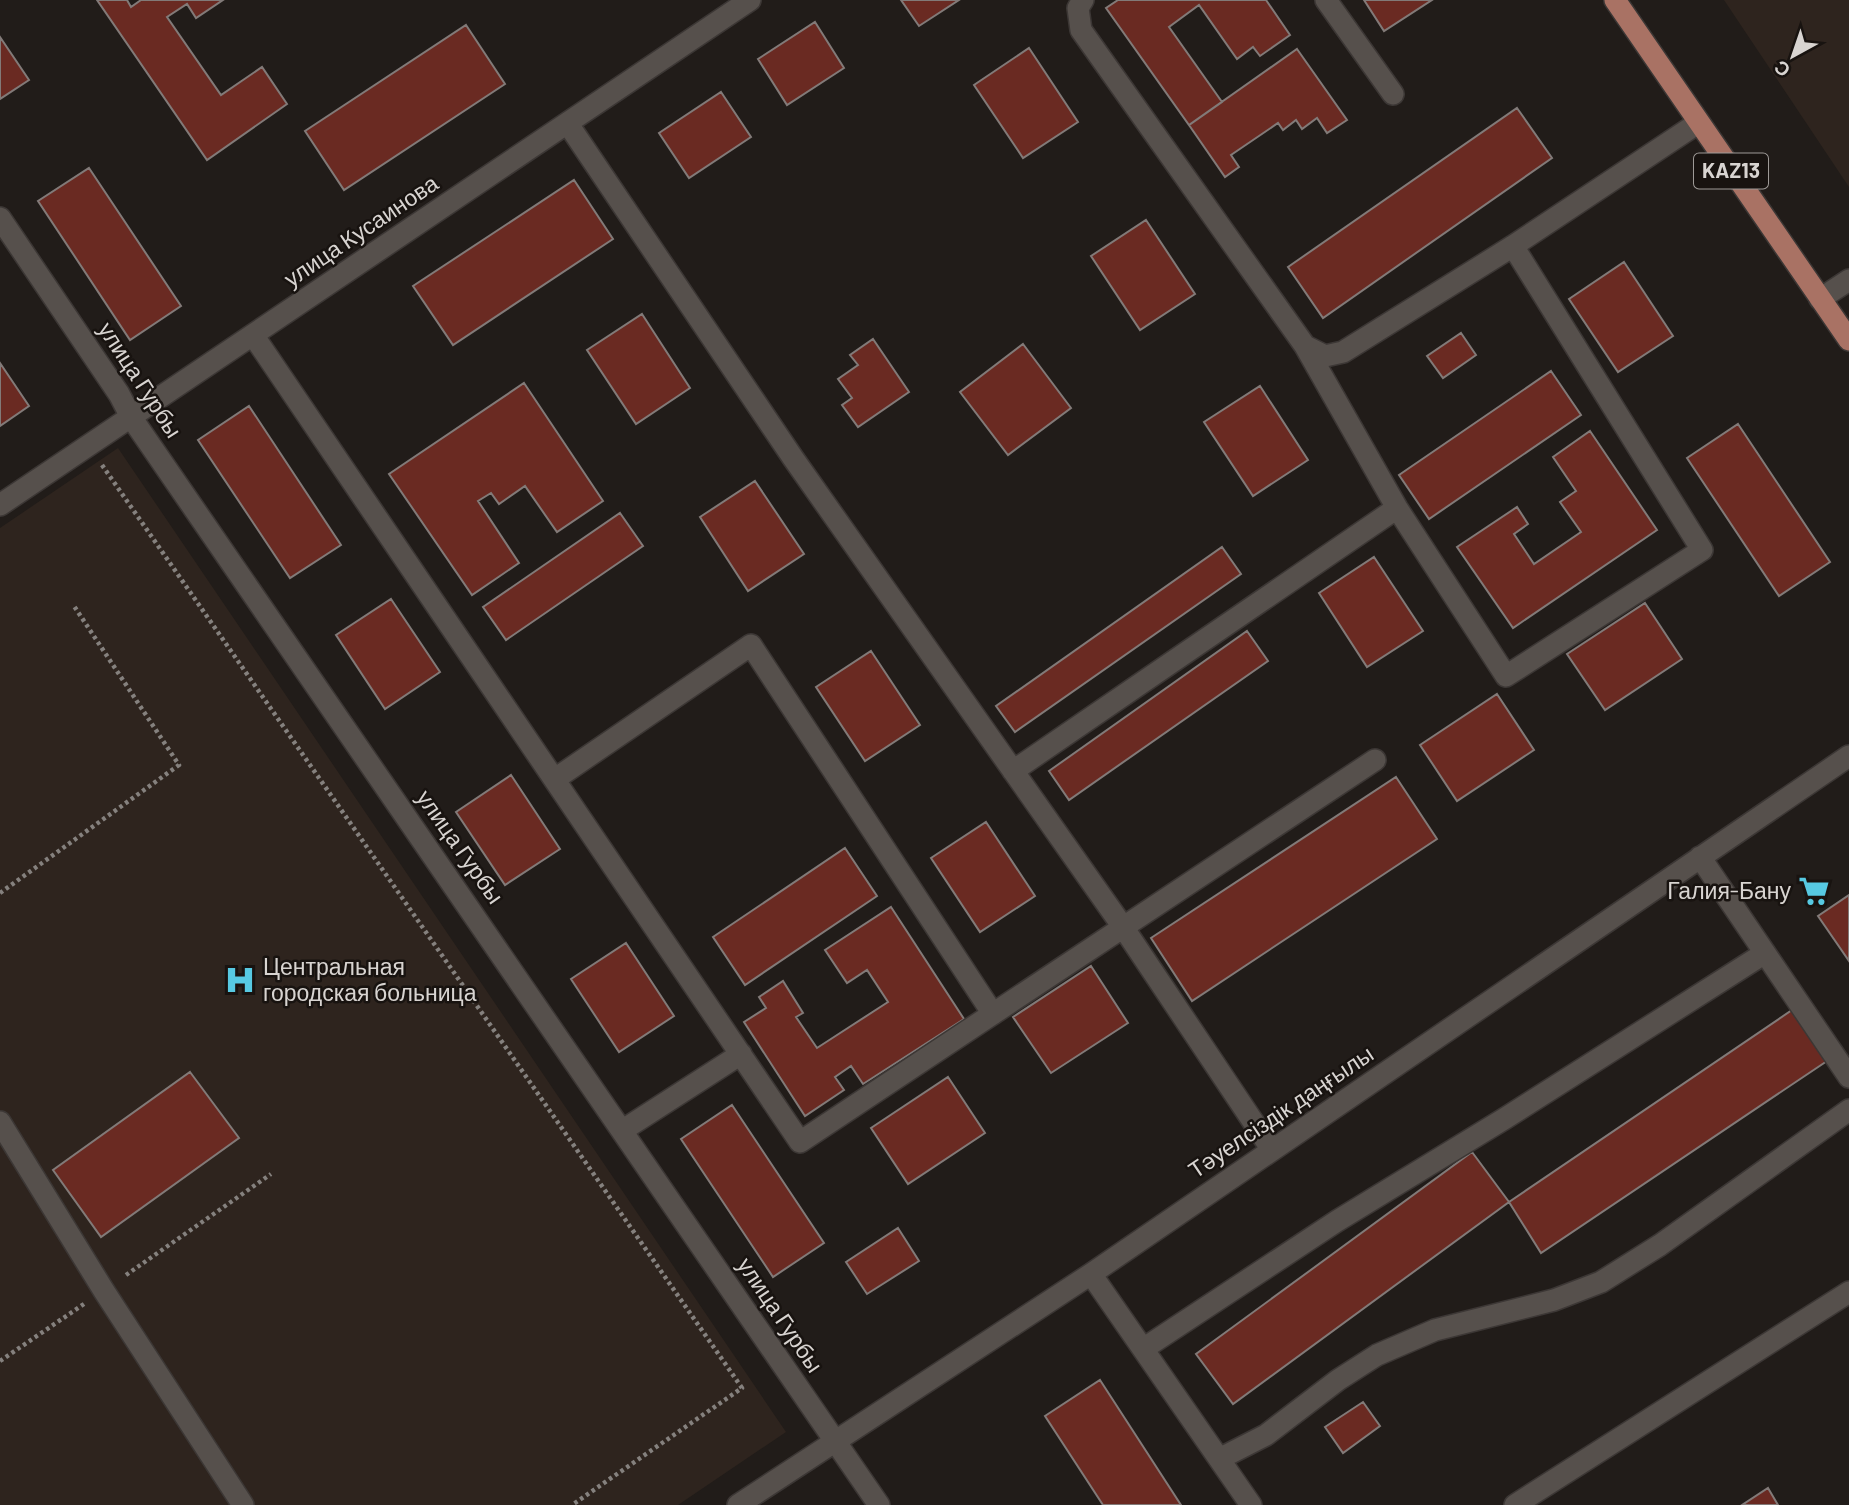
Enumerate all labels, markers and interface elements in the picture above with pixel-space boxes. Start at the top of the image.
north arrow [1758,21,1828,91]
text: С [1769,56,1794,83]
road number: KAZ13 [1694,154,1768,188]
street label: улица Кусаинова [278,168,443,292]
street label: улица Гурбы [93,316,189,443]
street label: улица Гурбы [411,784,510,909]
supermarket icon: Галия-Бану [1797,874,1831,908]
place label: Галия-Бану [1667,876,1791,904]
place label: Центральная городская больница [263,952,477,1006]
hospital icon: Центральная городская больница [223,963,257,997]
street label: Тәуелсіздік даңғылы [1183,1039,1378,1183]
street label: улица Гурбы [732,1252,829,1377]

